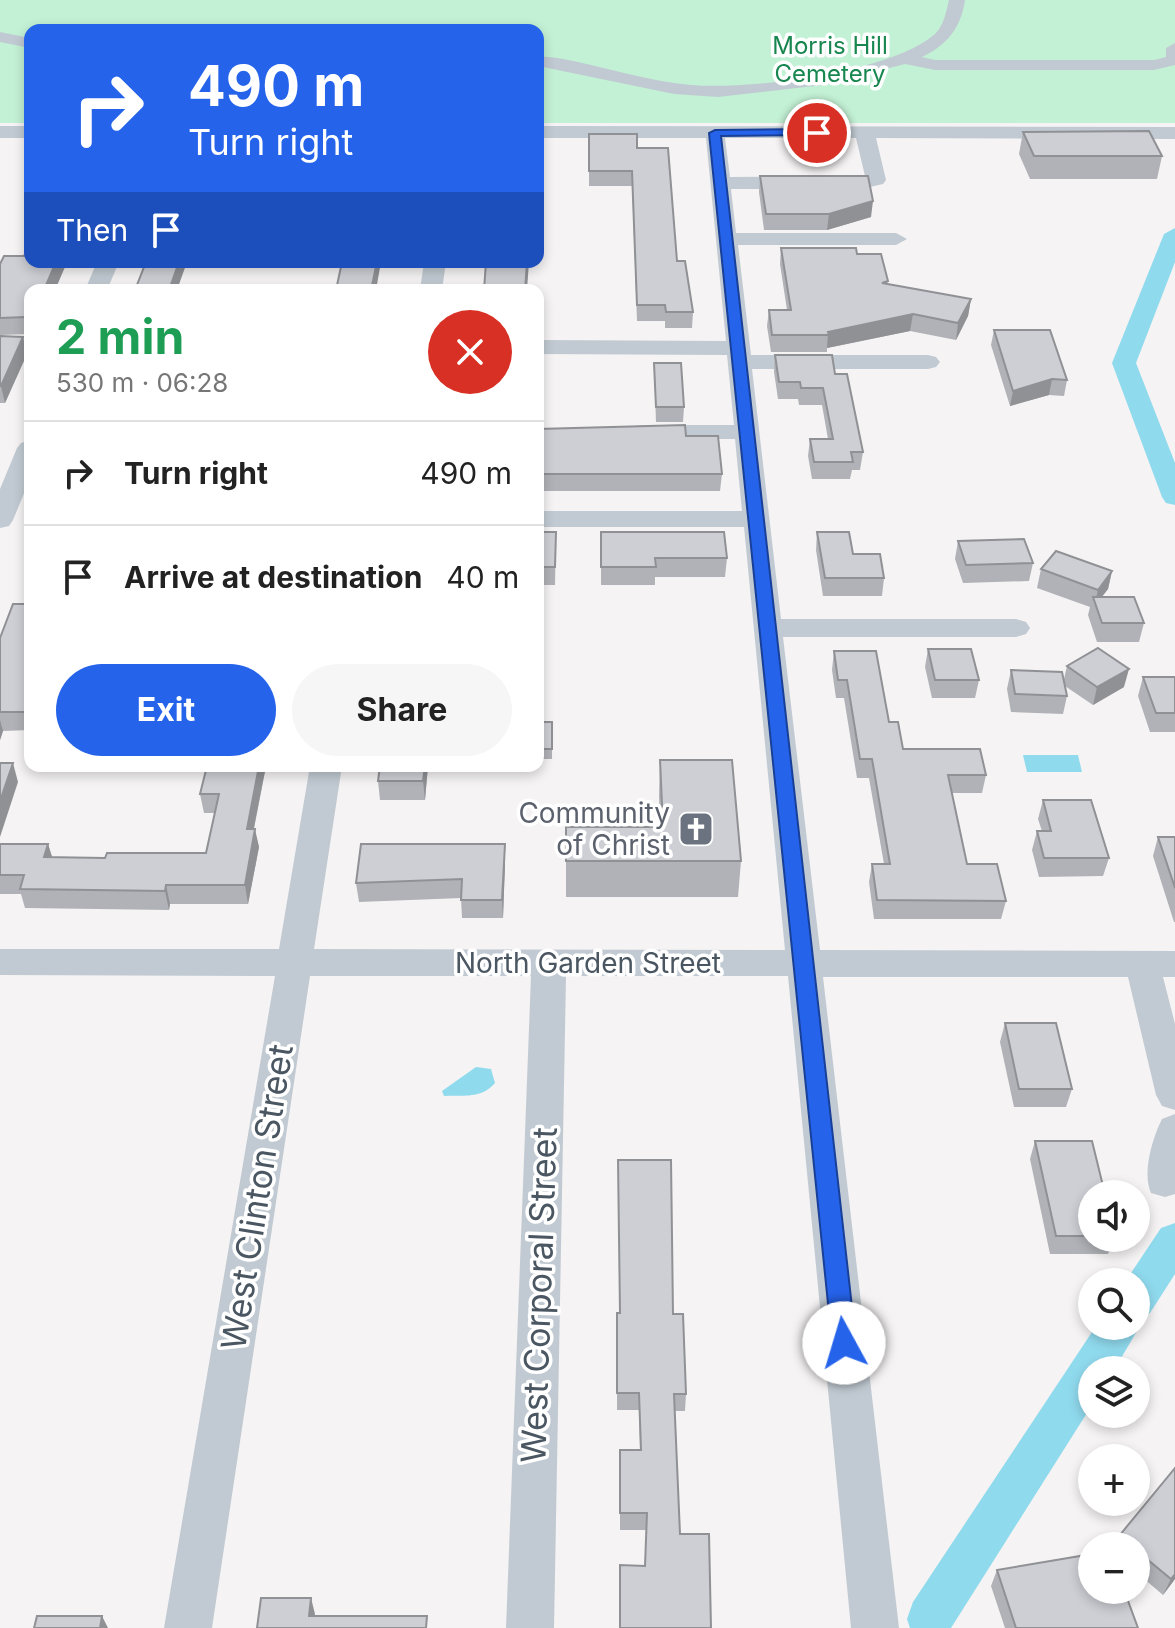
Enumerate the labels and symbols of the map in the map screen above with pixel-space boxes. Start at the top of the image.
park label: Morris Hill Cemetery [772,31,888,88]
pin [783,99,851,167]
place label: Community of Christ [518,796,670,862]
church icon: Community of Christ [677,810,715,848]
street label: North Garden Street [455,946,721,980]
street label: West Clinton Street [212,1041,301,1352]
street label: West Corporal Street [512,1127,565,1463]
position arrow [802,1301,886,1385]

